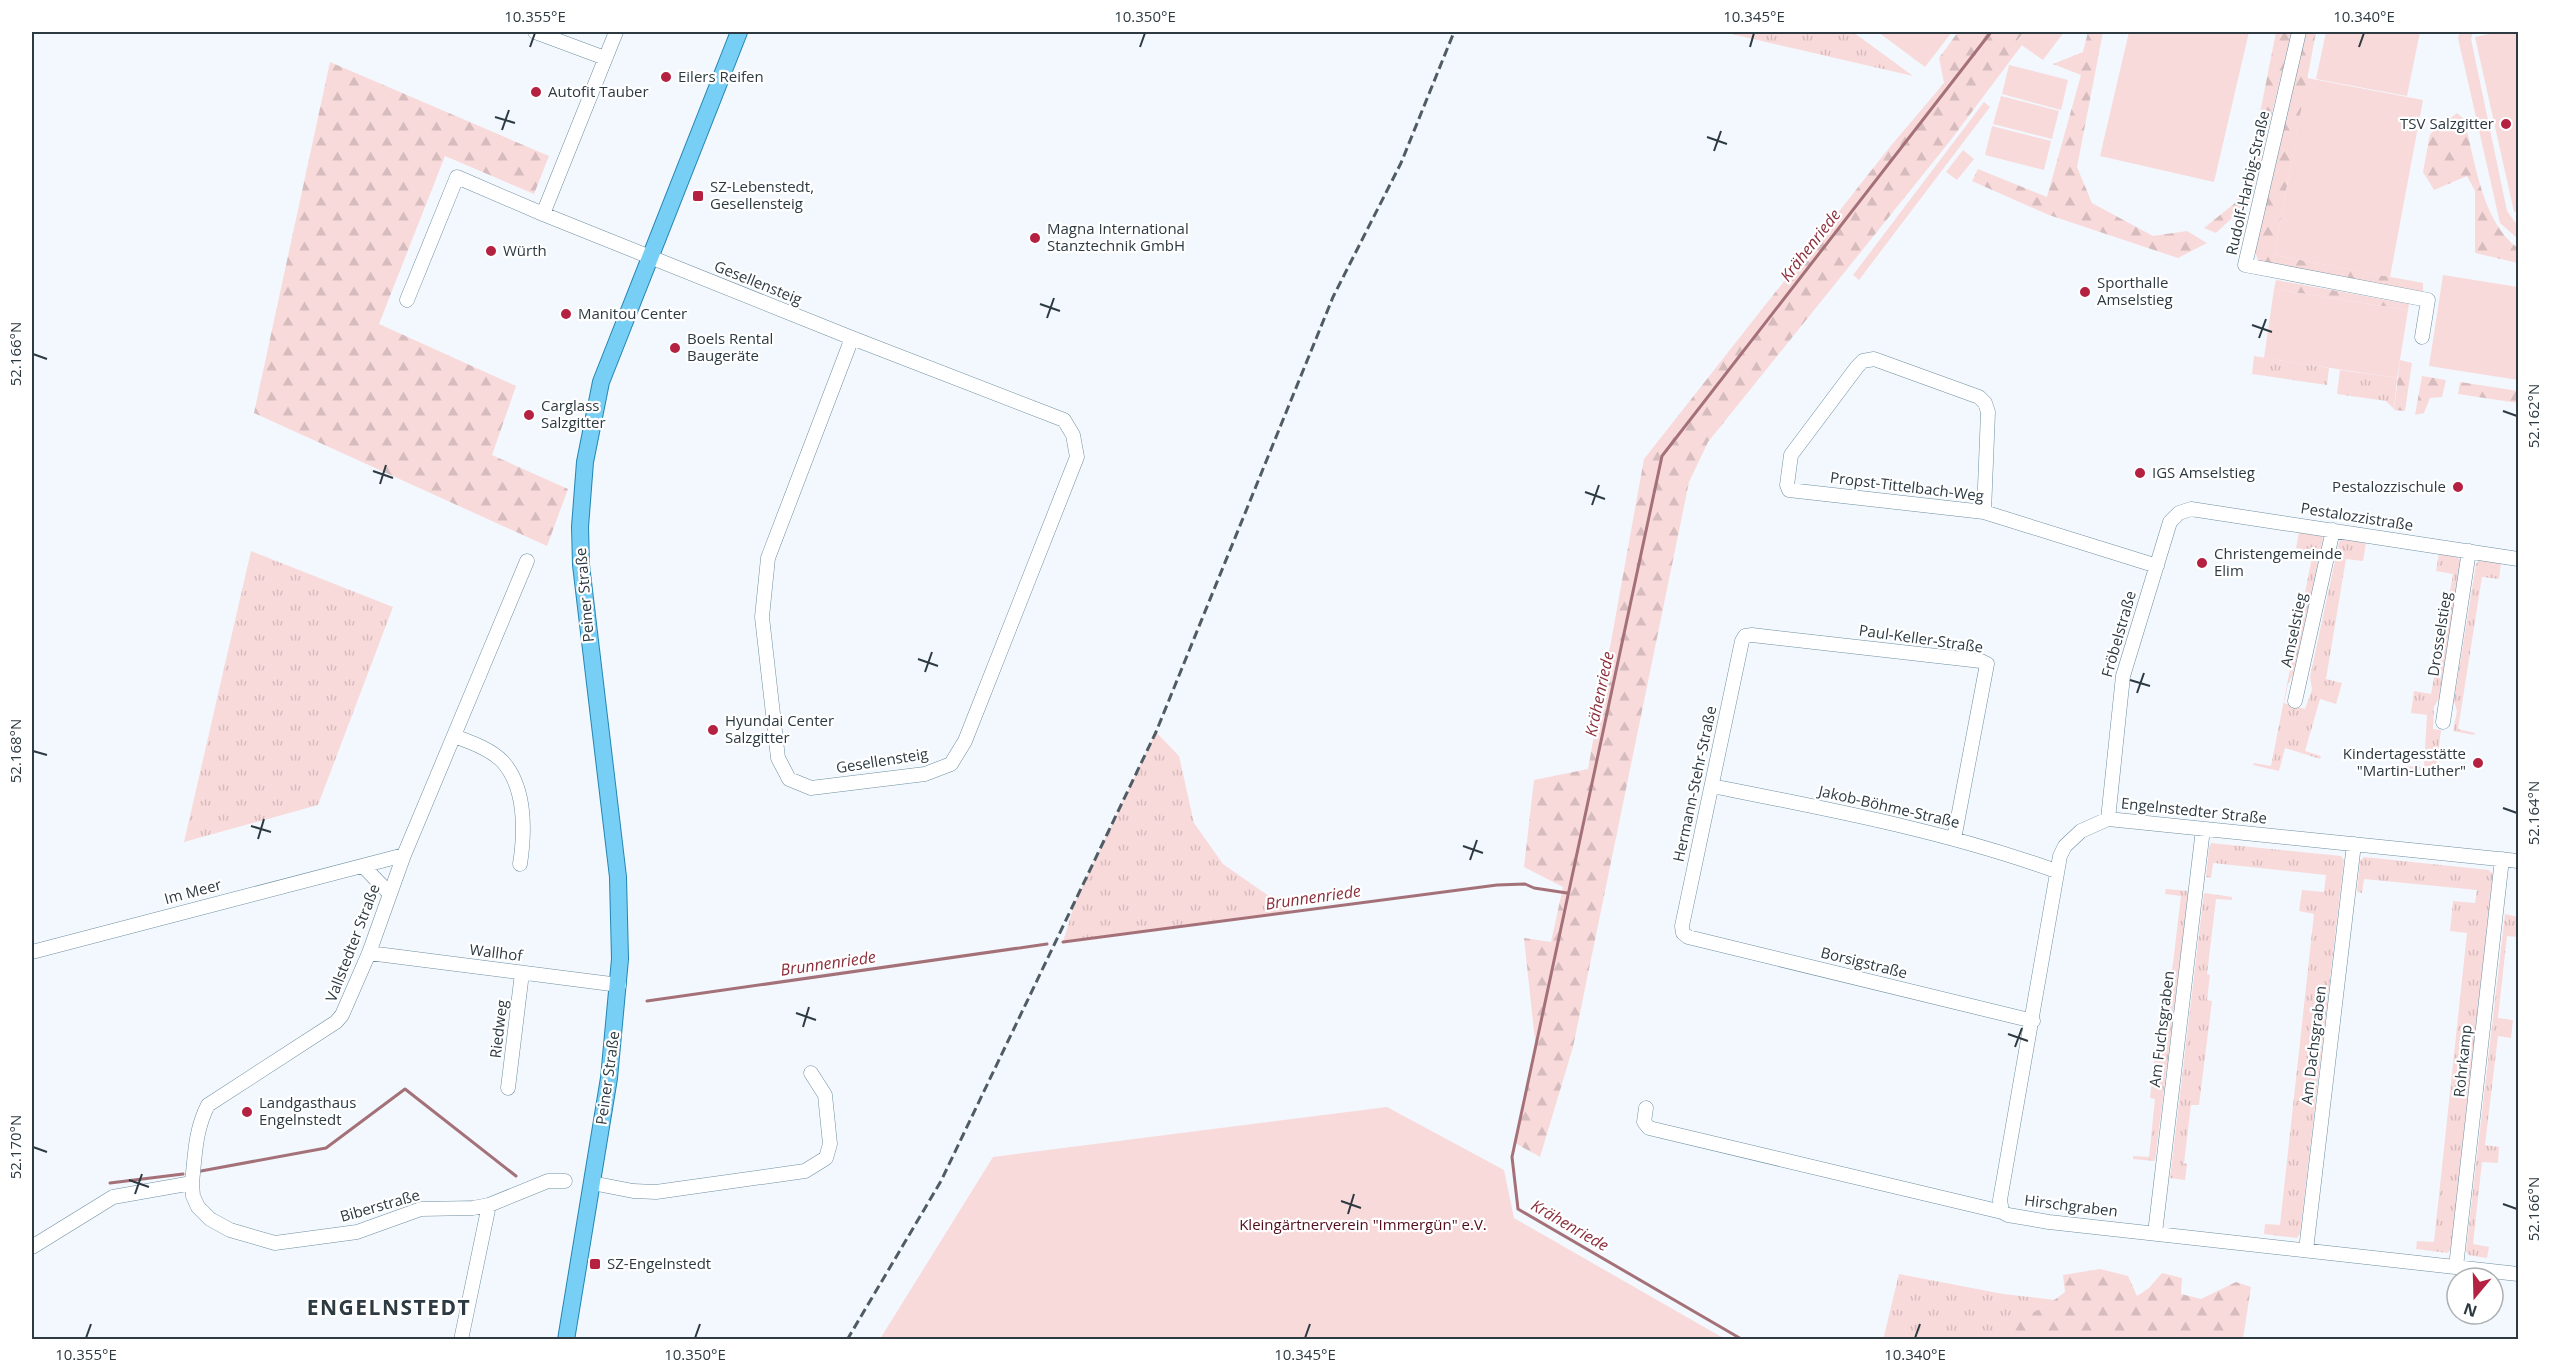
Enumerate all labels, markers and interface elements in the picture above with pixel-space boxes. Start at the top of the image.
text: 10.355°E [504,6,566,26]
text: 10.350°E [1114,6,1176,26]
text: 10.345°E [1723,6,1785,26]
text: 10.340°E [2333,6,2395,26]
place label: Eilers Reifen [678,66,764,86]
marker: Eilers Reifen [659,70,673,84]
place label: Autofit Tauber [548,81,649,101]
marker: Autofit Tauber [529,85,543,99]
street label: Rudolf-Harbig-Straße [2221,109,2273,257]
place label: TSV Salzgitter [2400,113,2494,133]
marker: TSV Salzgitter [2499,117,2513,131]
place label: SZ-Lebenstedt, Gesellensteig [710,176,814,213]
marker: SZ-Lebenstedt, Gesellensteig [691,189,705,203]
water label: Krähenriede [1775,204,1845,286]
place label: Magna International Stanztechnik GmbH [1047,218,1189,255]
marker: Magna International Stanztechnik GmbH [1028,231,1042,245]
place label: Würth [503,240,547,260]
marker: Würth [484,244,498,258]
street label: Gesellensteig [712,255,805,309]
place label: Sporthalle Amselstieg [2097,272,2173,309]
marker: Sporthalle Amselstieg [2078,285,2092,299]
place label: Manitou Center [578,303,687,323]
marker: Manitou Center [559,307,573,321]
text: 52.166°N [5,322,25,386]
place label: Boels Rental Baugeräte [687,328,773,365]
marker: Boels Rental Baugeräte [668,341,682,355]
text: 52.162°N [2523,384,2543,448]
place label: Carglass Salzgitter [541,395,606,432]
marker: Carglass Salzgitter [522,408,536,422]
place label: IGS Amselstieg [2152,462,2255,482]
marker: IGS Amselstieg [2133,466,2147,480]
street label: Propst-Tittelbach-Weg [1829,467,1985,505]
place label: Pestalozzischule [2332,476,2446,496]
marker: Pestalozzischule [2451,480,2465,494]
street label: Pestalozzistraße [2299,497,2415,535]
place label: Christengemeinde Elim [2214,543,2342,580]
street label: Peiner Straße [570,547,598,643]
marker: Christengemeinde Elim [2195,556,2209,570]
street label: Fröbelstraße [2096,588,2140,679]
street label: Drosselstieg [2422,590,2456,678]
street label: Amselstieg [2275,591,2311,669]
street label: Paul-Keller-Straße [1858,619,1985,657]
water label: Krähenriede [1579,649,1619,738]
street label: Hermann-Stehr-Straße [1668,704,1720,864]
place label: Hyundai Center Salzgitter [725,710,834,747]
text: 52.168°N [5,719,25,783]
marker: Hyundai Center Salzgitter [706,723,720,737]
street label: Gesellensteig [834,743,929,777]
place label: Kindertagesstätte "Martin-Luther" [2343,743,2466,780]
marker: Kindertagesstätte "Martin-Luther" [2471,756,2485,770]
street label: Jakob-Böhme-Straße [1815,780,1962,832]
text: 52.164°N [2523,781,2543,845]
street label: Engelnstedter Straße [2120,792,2268,828]
street label: Im Meer [162,874,224,908]
water label: Brunnenriede [1264,879,1362,915]
street label: Vallstedter Straße [320,881,384,1004]
street label: Wallhof [469,939,525,965]
street label: Borsigstraße [1819,942,1910,982]
water label: Brunnenriede [779,945,877,981]
street label: Am Fuchsgraben [2144,970,2178,1088]
street label: Am Dachsgraben [2296,984,2330,1105]
street label: Riedweg [484,998,512,1059]
street label: Rohrkamp [2448,1024,2476,1098]
street label: Peiner Straße [591,1030,624,1126]
place label: Landgasthaus Engelnstedt [259,1092,356,1129]
marker: Landgasthaus Engelnstedt [240,1105,254,1119]
text: 52.170°N [5,1115,25,1179]
text: 52.166°N [2523,1177,2543,1241]
street label: Biberstraße [338,1184,422,1226]
street label: Hirschgraben [2023,1189,2119,1221]
water label: Krähenriede [1527,1194,1613,1256]
park label: Kleingärtnerverein "Immergün" e.V. [1239,1214,1487,1234]
place label: SZ-Engelnstedt [607,1253,711,1273]
marker: SZ-Engelnstedt [588,1257,602,1271]
north arrow [2445,1266,2505,1326]
district label: ENGELNSTEDT [307,1293,471,1321]
text: N [2460,1298,2480,1323]
text: 10.355°E [55,1344,117,1364]
text: 10.350°E [664,1344,726,1364]
text: 10.345°E [1274,1344,1336,1364]
text: 10.340°E [1884,1344,1946,1364]

